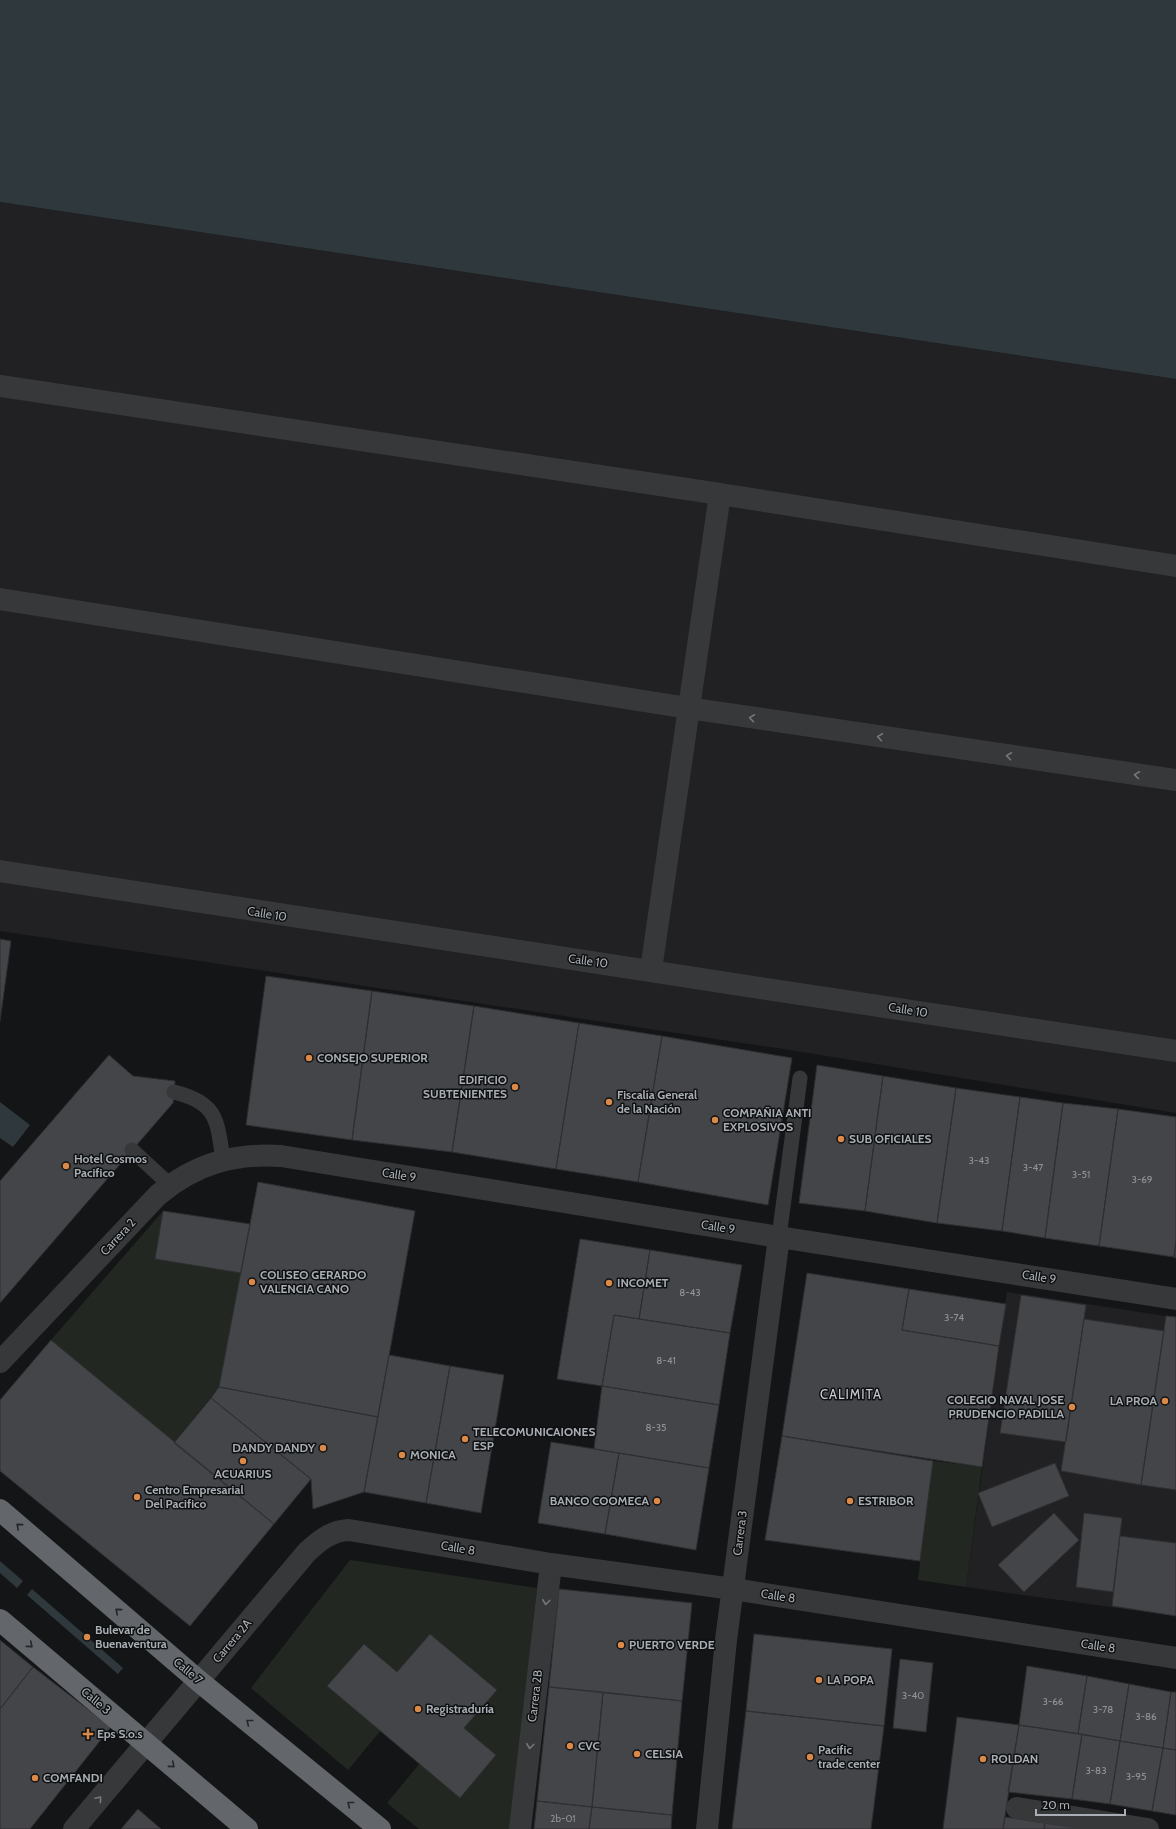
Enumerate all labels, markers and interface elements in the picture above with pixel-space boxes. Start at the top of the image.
one-way arrow [749,714,755,723]
one-way arrow [877,733,883,742]
one-way arrow [1006,752,1012,761]
one-way arrow [1134,771,1140,780]
street label: Calle 10 [246,903,288,924]
street label: Calle 10 [567,950,609,971]
street label: Calle 10 [887,999,929,1020]
place label: CONSEJO SUPERIOR [317,1050,428,1065]
marker: CONSEJO SUPERIOR [304,1053,314,1063]
place label: EDIFICIO SUBTENIENTES [423,1072,507,1101]
marker: EDIFICIO SUBTENIENTES [510,1082,520,1092]
place label: Fiscalía General de la Nación [617,1087,697,1116]
marker: Fiscalía General de la Nación [604,1097,614,1107]
place label: COMPAÑIA ANTI EXPLOSIVOS [723,1105,811,1134]
marker: COMPAÑIA ANTI EXPLOSIVOS [710,1115,720,1125]
place label: SUB OFICIALES [849,1131,932,1146]
marker: SUB OFICIALES [836,1134,846,1144]
place label: Hotel Cosmos Pacifico [74,1151,147,1180]
house number: 3-43 [969,1154,989,1167]
marker: Hotel Cosmos Pacifico [61,1161,71,1171]
house number: 3-47 [1023,1161,1043,1174]
street label: Calle 9 [381,1164,417,1185]
house number: 3-51 [1072,1168,1090,1181]
house number: 3-69 [1131,1173,1153,1186]
street label: Carrera 2 [97,1215,139,1258]
street label: Calle 9 [700,1216,736,1237]
street label: Calle 9 [1021,1266,1057,1287]
place label: COLISEO GERARDO VALENCIA CANO [260,1267,366,1296]
place label: INCOMET [617,1275,669,1290]
marker: COLISEO GERARDO VALENCIA CANO [247,1277,257,1287]
marker: INCOMET [604,1278,614,1288]
house number: 8-43 [679,1286,701,1299]
house number: 3-74 [944,1311,964,1324]
house number: 8-41 [656,1354,676,1367]
district label: CALIMITA [820,1386,882,1402]
place label: COLEGIO NAVAL JOSE PRUDENCIO PADILLA [947,1392,1064,1421]
place label: LA PROA [1110,1393,1157,1408]
marker: LA PROA [1160,1396,1170,1406]
marker: COLEGIO NAVAL JOSE PRUDENCIO PADILLA [1067,1402,1077,1412]
house number: 8-35 [646,1421,667,1434]
place label: TELECOMUNICAIONES ESP [473,1424,595,1453]
marker: TELECOMUNICAIONES ESP [460,1434,470,1444]
place label: DANDY DANDY [232,1440,316,1455]
marker: DANDY DANDY [318,1443,328,1453]
place label: MONICA [410,1447,456,1462]
marker: MONICA [397,1450,407,1460]
marker: ACUARIUS [238,1456,248,1466]
place label: ACUARIUS [214,1466,272,1481]
place label: Centro Empresarial Del Pacifico [145,1482,244,1511]
marker: Centro Empresarial Del Pacifico [132,1492,142,1502]
place label: BANCO COOMECA [550,1493,649,1508]
place label: ESTRIBOR [858,1493,914,1508]
marker: BANCO COOMECA [652,1496,662,1506]
marker: ESTRIBOR [845,1496,855,1506]
street label: Carrera 3 [729,1509,750,1556]
one-way arrow [17,1524,24,1531]
street label: Calle 8 [440,1537,477,1558]
street label: Calle 8 [760,1585,796,1606]
one-way arrow [542,1599,551,1606]
one-way arrow [115,1609,122,1616]
street label: Carrera 2A [209,1615,255,1666]
place label: Bulevar de Buenaventura [95,1622,167,1651]
marker: Bulevar de Buenaventura [82,1632,92,1642]
street label: Calle 8 [1080,1635,1116,1656]
place label: PUERTO VERDE [629,1637,715,1652]
marker: PUERTO VERDE [616,1640,626,1650]
one-way arrow [25,1641,32,1648]
street label: Calle 7 [171,1654,206,1687]
street label: Carrera 2B [524,1669,545,1723]
place label: LA POPA [827,1672,874,1687]
marker: LA POPA [814,1675,824,1685]
street label: Calle 3 [78,1684,114,1717]
house number: 3-40 [902,1689,924,1702]
house number: 3-66 [1042,1695,1064,1708]
place label: Registraduría [426,1701,494,1716]
house number: 3-78 [1093,1703,1113,1716]
marker: Registraduría [413,1704,423,1714]
house number: 3-86 [1135,1710,1157,1723]
one-way arrow [247,1720,254,1727]
place label: Eps S.o.s [97,1726,143,1741]
marker: Eps S.o.s [82,1728,94,1740]
place label: CVC [578,1738,600,1753]
marker: CVC [565,1741,575,1751]
one-way arrow [525,1742,534,1749]
place label: Pacific trade center [818,1742,880,1771]
place label: CELSIA [645,1746,683,1761]
marker: CELSIA [632,1749,642,1759]
place label: ROLDAN [991,1751,1038,1766]
marker: Pacific trade center [805,1752,815,1762]
marker: ROLDAN [978,1754,988,1764]
one-way arrow [167,1760,175,1768]
house number: 3-83 [1085,1764,1107,1777]
place label: COMFANDI [43,1770,103,1785]
house number: 3-95 [1126,1770,1146,1783]
marker: COMFANDI [30,1773,40,1783]
scale bar [1036,1791,1125,1817]
one-way arrow [95,1796,102,1804]
text: 20 m [1042,1797,1070,1812]
one-way arrow [347,1802,354,1809]
house number: 2b-01 [550,1812,576,1825]

